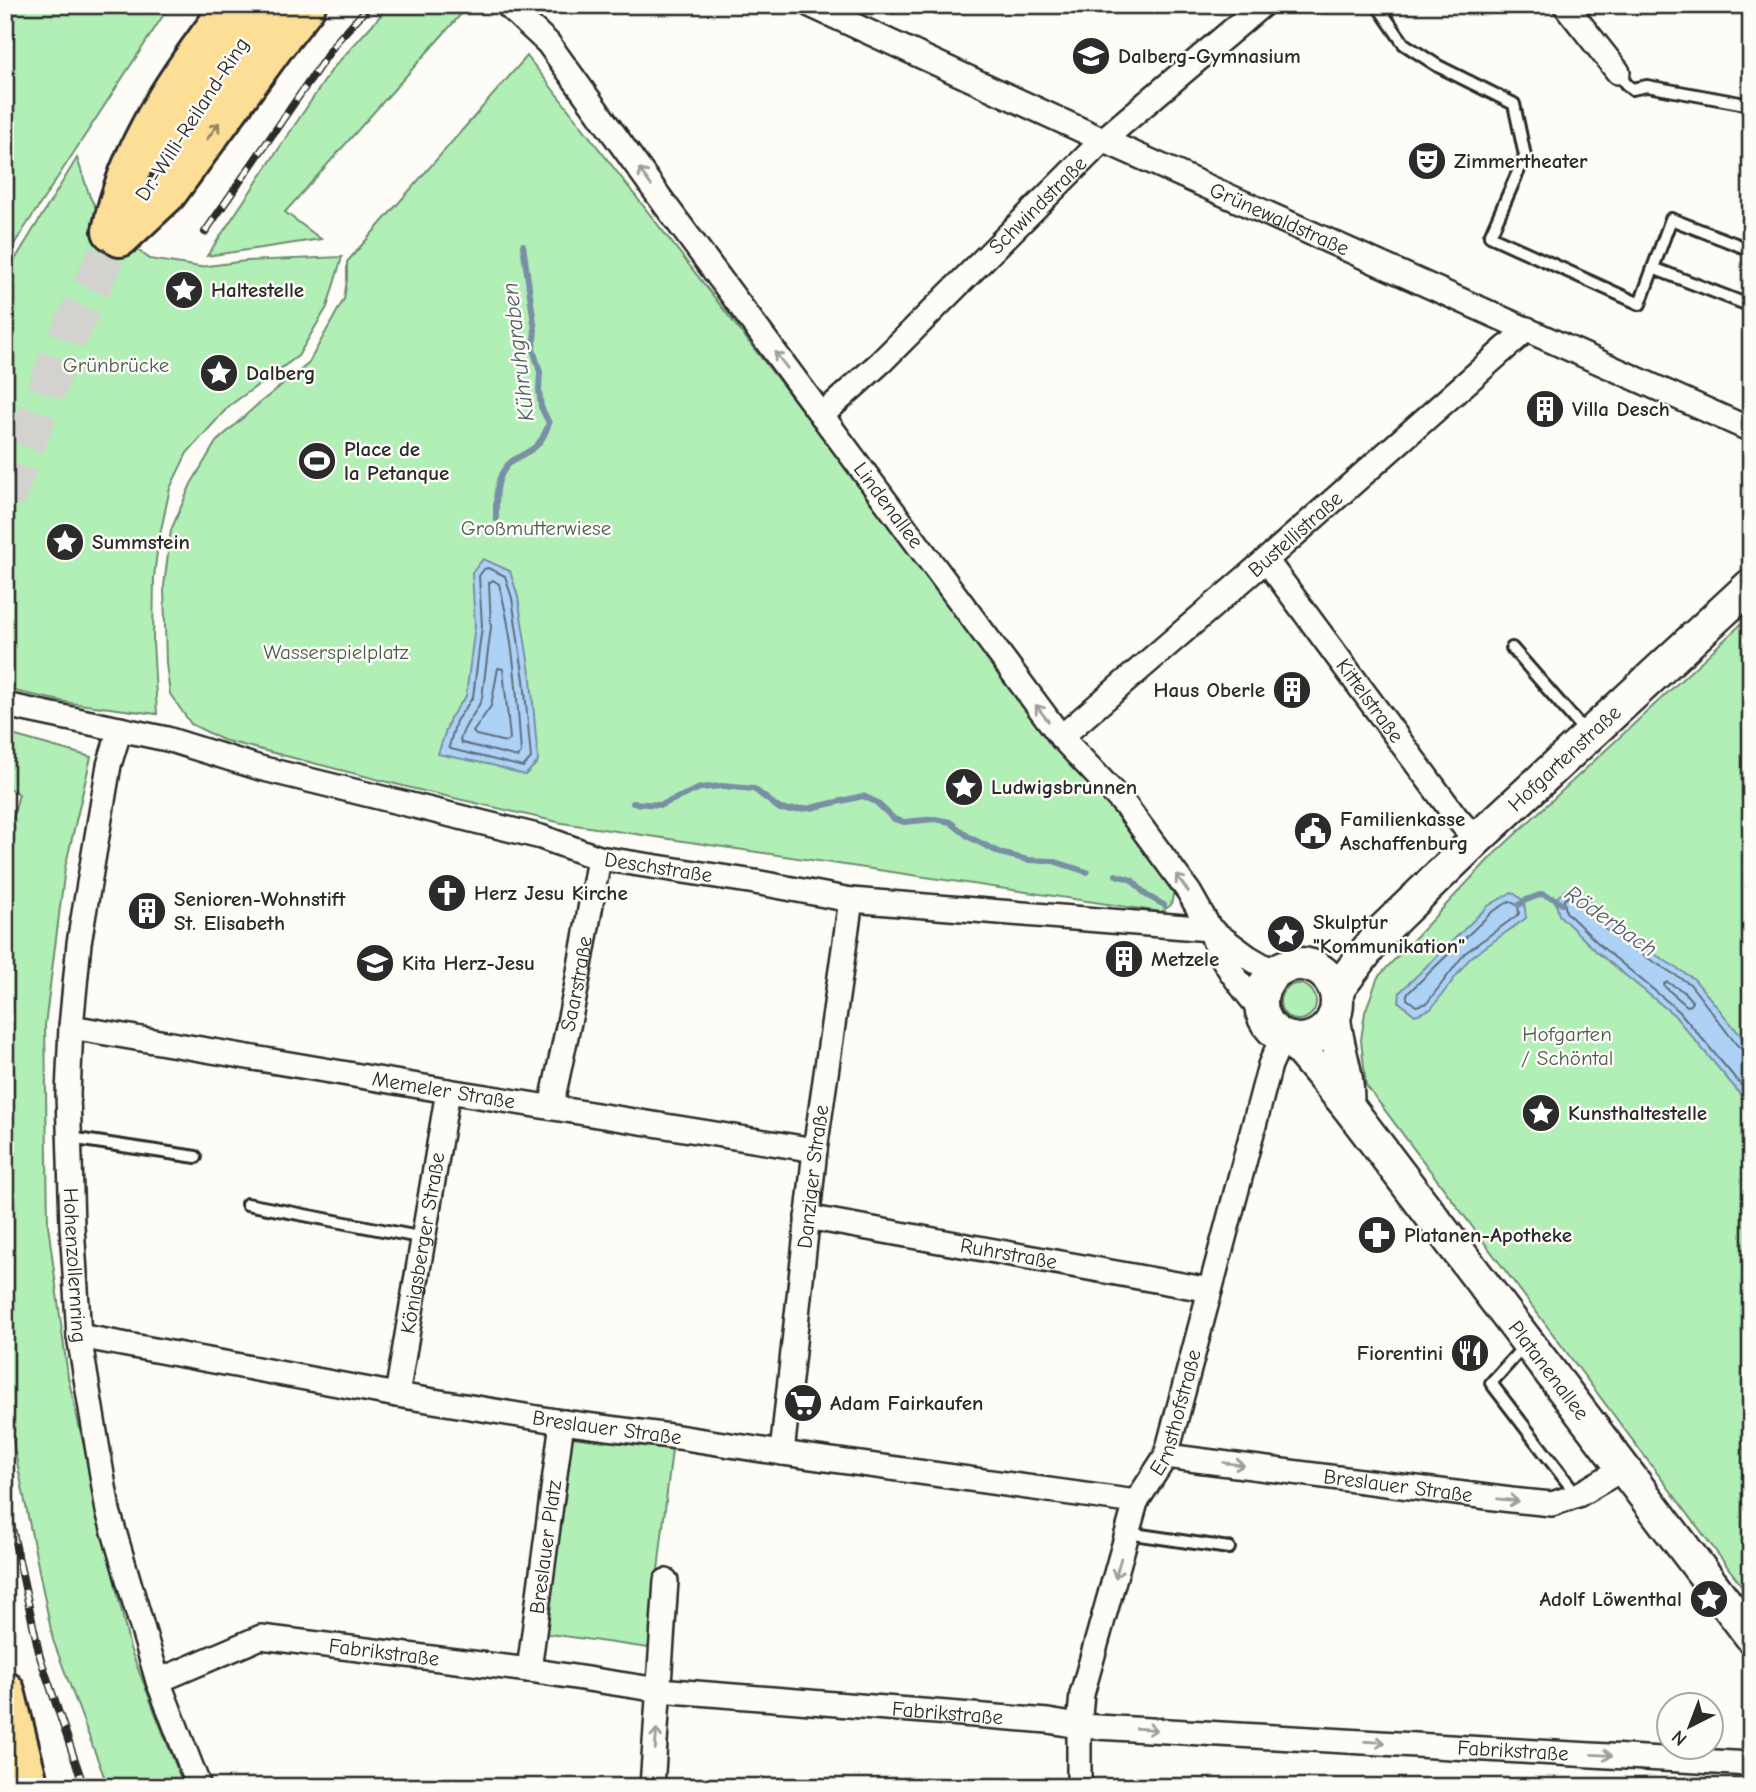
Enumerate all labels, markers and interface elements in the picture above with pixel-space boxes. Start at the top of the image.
street label: Dr.-Willi-Reiland-Ring [130,33,254,205]
school or university icon: Dalberg-Gymnasium [1070,35,1112,77]
place label: Dalberg-Gymnasium [1118,44,1301,68]
one-way arrow [205,121,220,140]
theatre icon: Zimmertheater [1406,140,1448,182]
place label: Zimmertheater [1454,149,1588,173]
street label: Schwindstraße [984,151,1092,259]
one-way arrow [638,168,652,187]
street label: Grünewaldstraße [1206,177,1353,261]
place icon: Haltestelle [163,269,205,311]
place label: Haltestelle [211,278,304,302]
water label: Kühruhgraben [496,281,540,423]
place icon: Dalberg [198,352,240,394]
one-way arrow [773,352,788,370]
park label: Grünbrücke [63,353,169,377]
place label: Dalberg [246,361,315,385]
building icon: Villa Desch [1524,388,1566,430]
place label: Villa Desch [1572,397,1670,421]
place label: Place de la Petanque [344,437,449,485]
sports icon: Place de la Petanque [296,440,338,482]
street label: Lindenallee [849,457,928,553]
street label: Bustellistraße [1243,486,1347,582]
park label: Großmutterwiese [461,516,611,540]
place icon: Summstein [44,521,86,563]
place label: Summstein [92,530,190,554]
park label: Wasserspielplatz [263,640,409,664]
street label: Kittelstraße [1331,654,1409,747]
building icon: Haus Oberle [1271,669,1313,711]
place label: Haus Oberle [1154,678,1265,702]
street label: Hofgartenstraße [1503,700,1626,816]
one-way arrow [1035,704,1050,723]
place icon: Ludwigsbrunnen [943,766,985,808]
place label: Ludwigsbrunnen [991,775,1137,799]
place label: Familienkasse Aschaffenburg [1340,807,1468,855]
public building icon: Familienkasse Aschaffenburg [1292,810,1334,852]
street label: Deschstraße [603,847,714,887]
church icon: Herz Jesu Kirche [426,872,468,914]
one-way arrow [1175,874,1189,893]
water label: Röderbach [1560,879,1662,963]
place label: Herz Jesu Kirche [474,881,628,905]
place label: Senioren-Wohnstift St. Elisabeth [174,887,347,935]
building icon: Senioren-Wohnstift St. Elisabeth [126,890,168,932]
place label: Skulptur "Kommunikation" [1313,910,1465,958]
place icon: Skulptur "Kommunikation" [1265,913,1307,955]
street label: Saarstraße [555,934,597,1034]
building icon: Metzele [1103,938,1145,980]
school or university icon: Kita Herz-Jesu [354,942,396,984]
place label: Metzele [1151,947,1219,971]
place label: Kita Herz-Jesu [402,951,535,975]
park label: Hofgarten / Schöntal [1521,1022,1613,1070]
street label: Memeler Straße [370,1066,517,1114]
place icon: Kunsthaltestelle [1520,1092,1562,1134]
place label: Kunsthaltestelle [1568,1101,1707,1125]
street label: Danziger Straße [792,1103,833,1250]
street label: Königsberger Straße [395,1151,450,1336]
street label: Hohenzollernring [59,1187,92,1345]
pharmacy icon: Platanen-Apotheke [1356,1214,1398,1256]
place label: Platanen-Apotheke [1404,1223,1572,1247]
street label: Ruhrstraße [958,1233,1059,1274]
street label: Platanenallee [1504,1316,1594,1425]
restaurant icon: Fiorentini [1449,1332,1491,1374]
place label: Fiorentini [1357,1341,1443,1365]
street label: Ernsthofstraße [1145,1347,1206,1480]
supermarket icon: Adam Fairkaufen [782,1382,824,1424]
place label: Adam Fairkaufen [830,1391,983,1415]
street label: Breslauer Straße [531,1405,683,1449]
one-way arrow [1222,1458,1245,1471]
street label: Breslauer Straße [1322,1464,1474,1507]
street label: Breslauer Platz [525,1479,566,1615]
one-way arrow [1497,1493,1519,1506]
one-way arrow [1110,1557,1123,1579]
place icon: Adolf Löwenthal [1688,1578,1730,1620]
place label: Adolf Löwenthal [1539,1587,1682,1611]
street label: Fabrikstraße [327,1633,441,1671]
north arrow [1654,1690,1724,1760]
street label: Fabrikstraße [891,1697,1004,1729]
one-way arrow [1136,1723,1159,1736]
text: N [1667,1726,1691,1750]
one-way arrow [650,1728,663,1750]
street label: Fabrikstraße [1457,1735,1569,1766]
one-way arrow [1363,1736,1385,1749]
one-way arrow [1590,1749,1612,1762]

